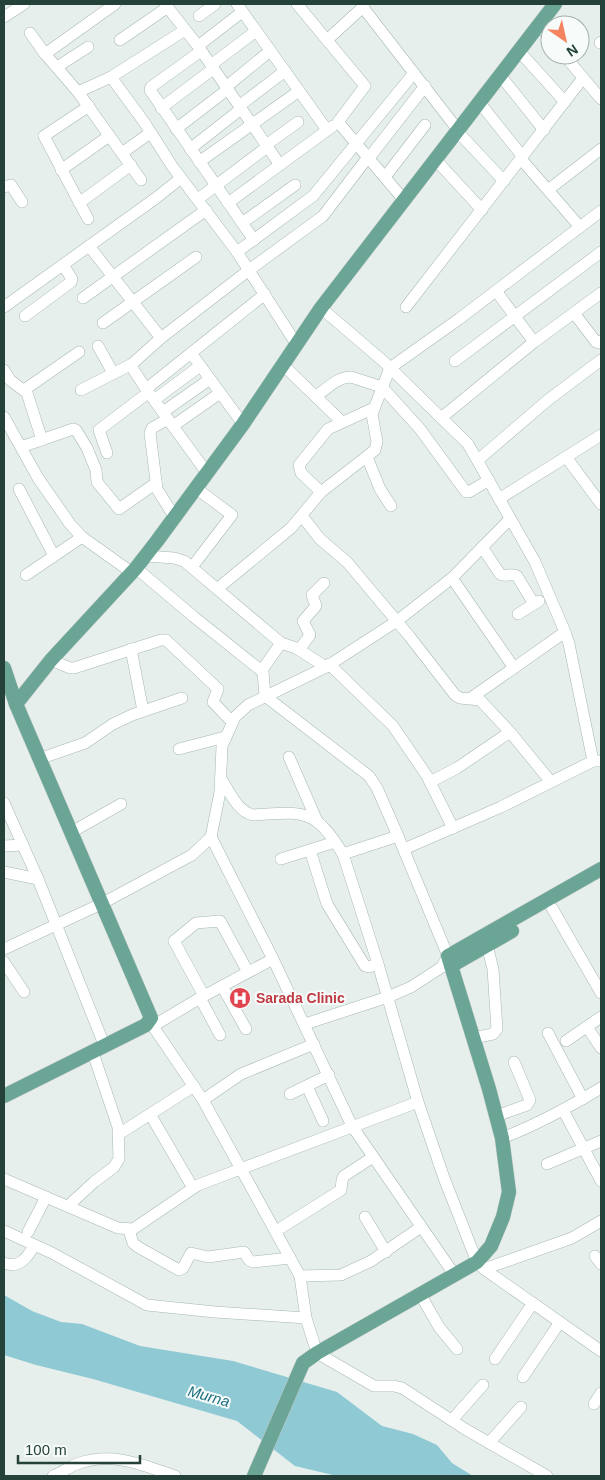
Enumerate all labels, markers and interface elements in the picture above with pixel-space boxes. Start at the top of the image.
north arrow [540,15,590,65]
text: N [564,41,581,60]
hospital icon: Sarada Clinic [228,986,252,1010]
place label: Sarada Clinic [256,990,345,1006]
water label: Murna [186,1382,232,1410]
scale bar [18,1432,140,1464]
text: 100 m [25,1441,67,1458]

